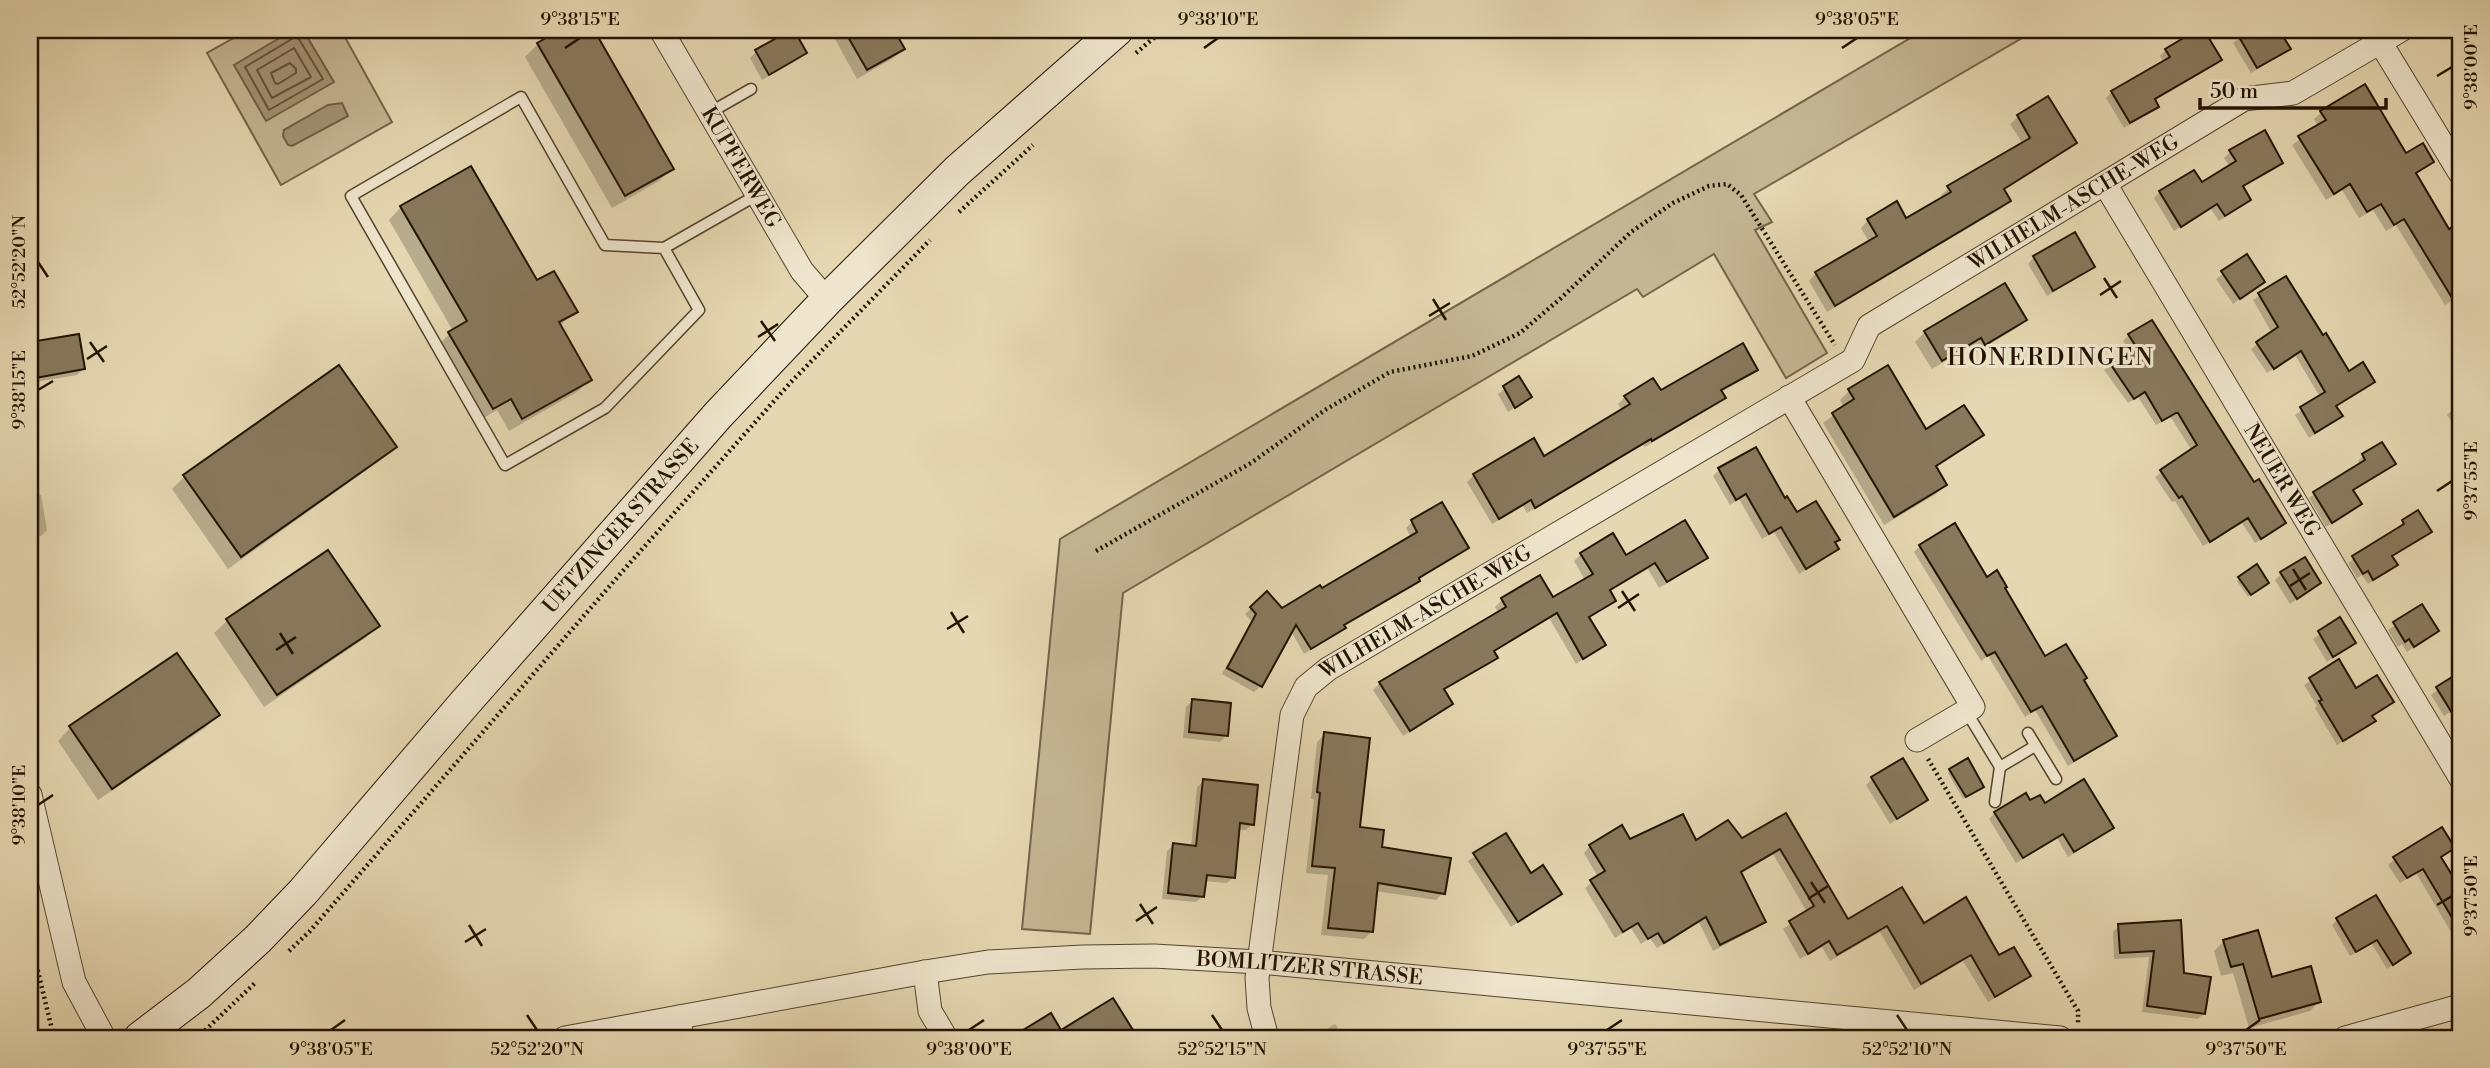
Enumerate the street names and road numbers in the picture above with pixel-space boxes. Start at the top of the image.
street label: KUPFERWEG [695,103,786,233]
street label: WILHELM-ASCHE-WEG [1963,129,2185,277]
street label: NEUER WEG [2237,419,2326,542]
street label: UETZINGER STRASSE [538,434,705,619]
street label: WILHELM-ASCHE-WEG [1314,540,1537,686]
street label: BOMLITZER STRASSE [1195,946,1424,991]

